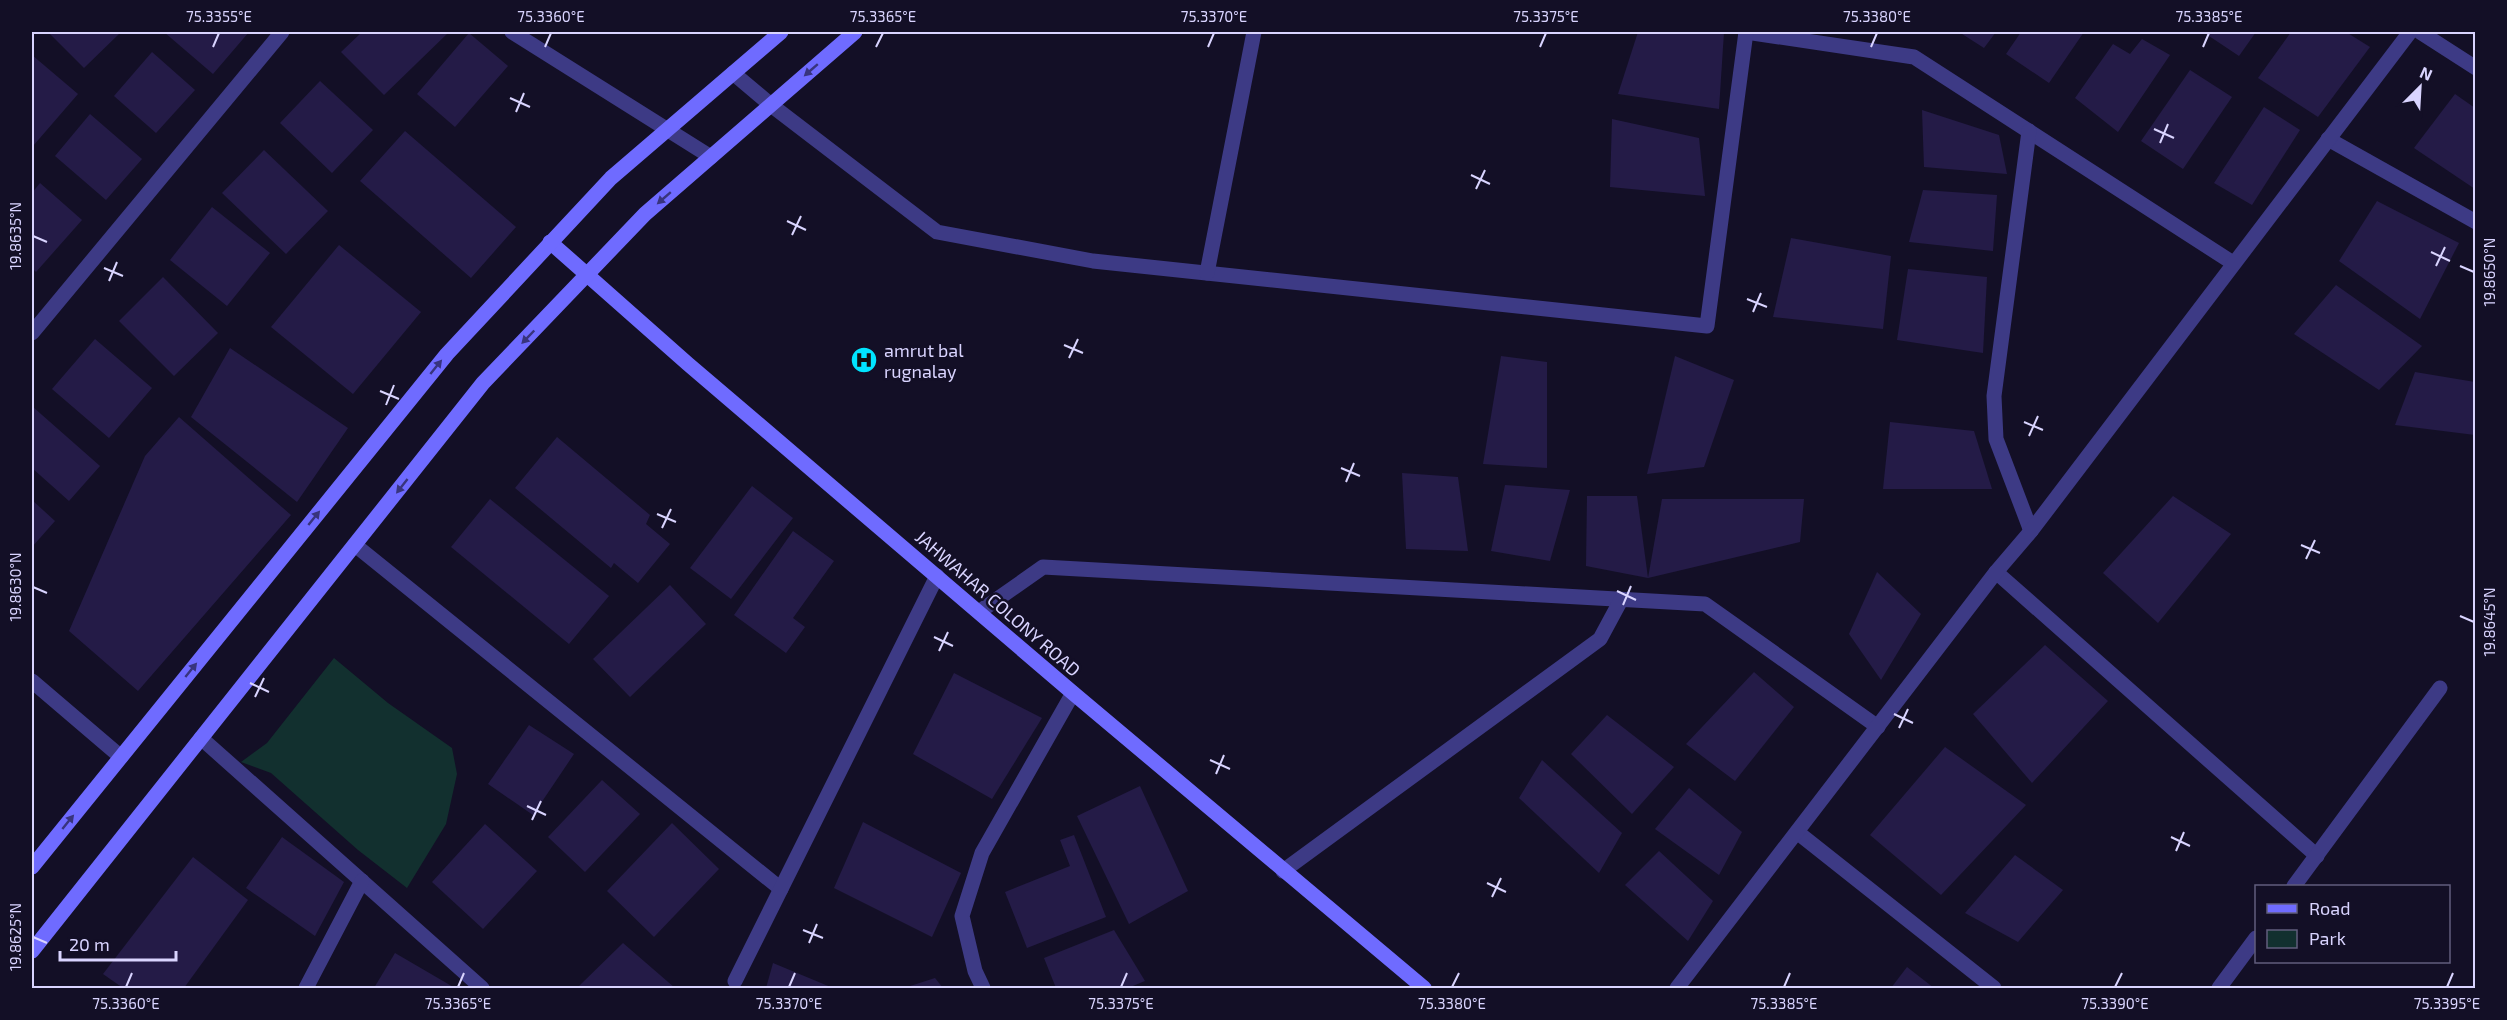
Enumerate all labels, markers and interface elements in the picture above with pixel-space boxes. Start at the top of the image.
text: 75.3355°E [186,7,252,25]
text: 75.3360°E [517,7,585,25]
text: 75.3365°E [850,7,916,25]
text: 75.3370°E [1181,7,1247,25]
text: 75.3375°E [1513,7,1579,25]
text: 75.3380°E [1843,7,1911,25]
text: 75.3385°E [2176,7,2242,25]
north arrow [2390,57,2450,117]
text: N [2417,62,2435,84]
one-way arrow [804,63,819,76]
one-way arrow [657,191,672,204]
text: 19.8635°N [6,202,24,270]
text: 19.8650°N [2480,238,2498,306]
one-way arrow [521,330,535,344]
place label: amrut bal rugnalay [884,339,964,382]
hospital icon: amrut bal rugnalay [849,345,879,375]
one-way arrow [430,359,443,375]
one-way arrow [395,478,408,494]
one-way arrow [307,511,319,526]
street label: JAHWAHAR COLONY ROAD [911,525,1085,681]
text: 19.8630°N [6,552,24,622]
text: 19.8645°N [2480,588,2498,656]
one-way arrow [184,663,197,678]
one-way arrow [62,814,74,829]
legend [2255,885,2450,963]
text: Road [2309,897,2350,919]
text: 19.8625°N [6,903,24,971]
scale bar [60,924,176,962]
text: Park [2309,927,2346,949]
text: 20 m [69,933,110,955]
text: 75.3360°E [92,994,160,1012]
text: 75.3365°E [425,994,491,1012]
text: 75.3370°E [756,994,822,1012]
text: 75.3375°E [1088,994,1154,1012]
text: 75.3380°E [1418,994,1486,1012]
text: 75.3385°E [1751,994,1817,1012]
text: 75.3390°E [2081,994,2149,1012]
text: 75.3395°E [2414,994,2480,1012]

